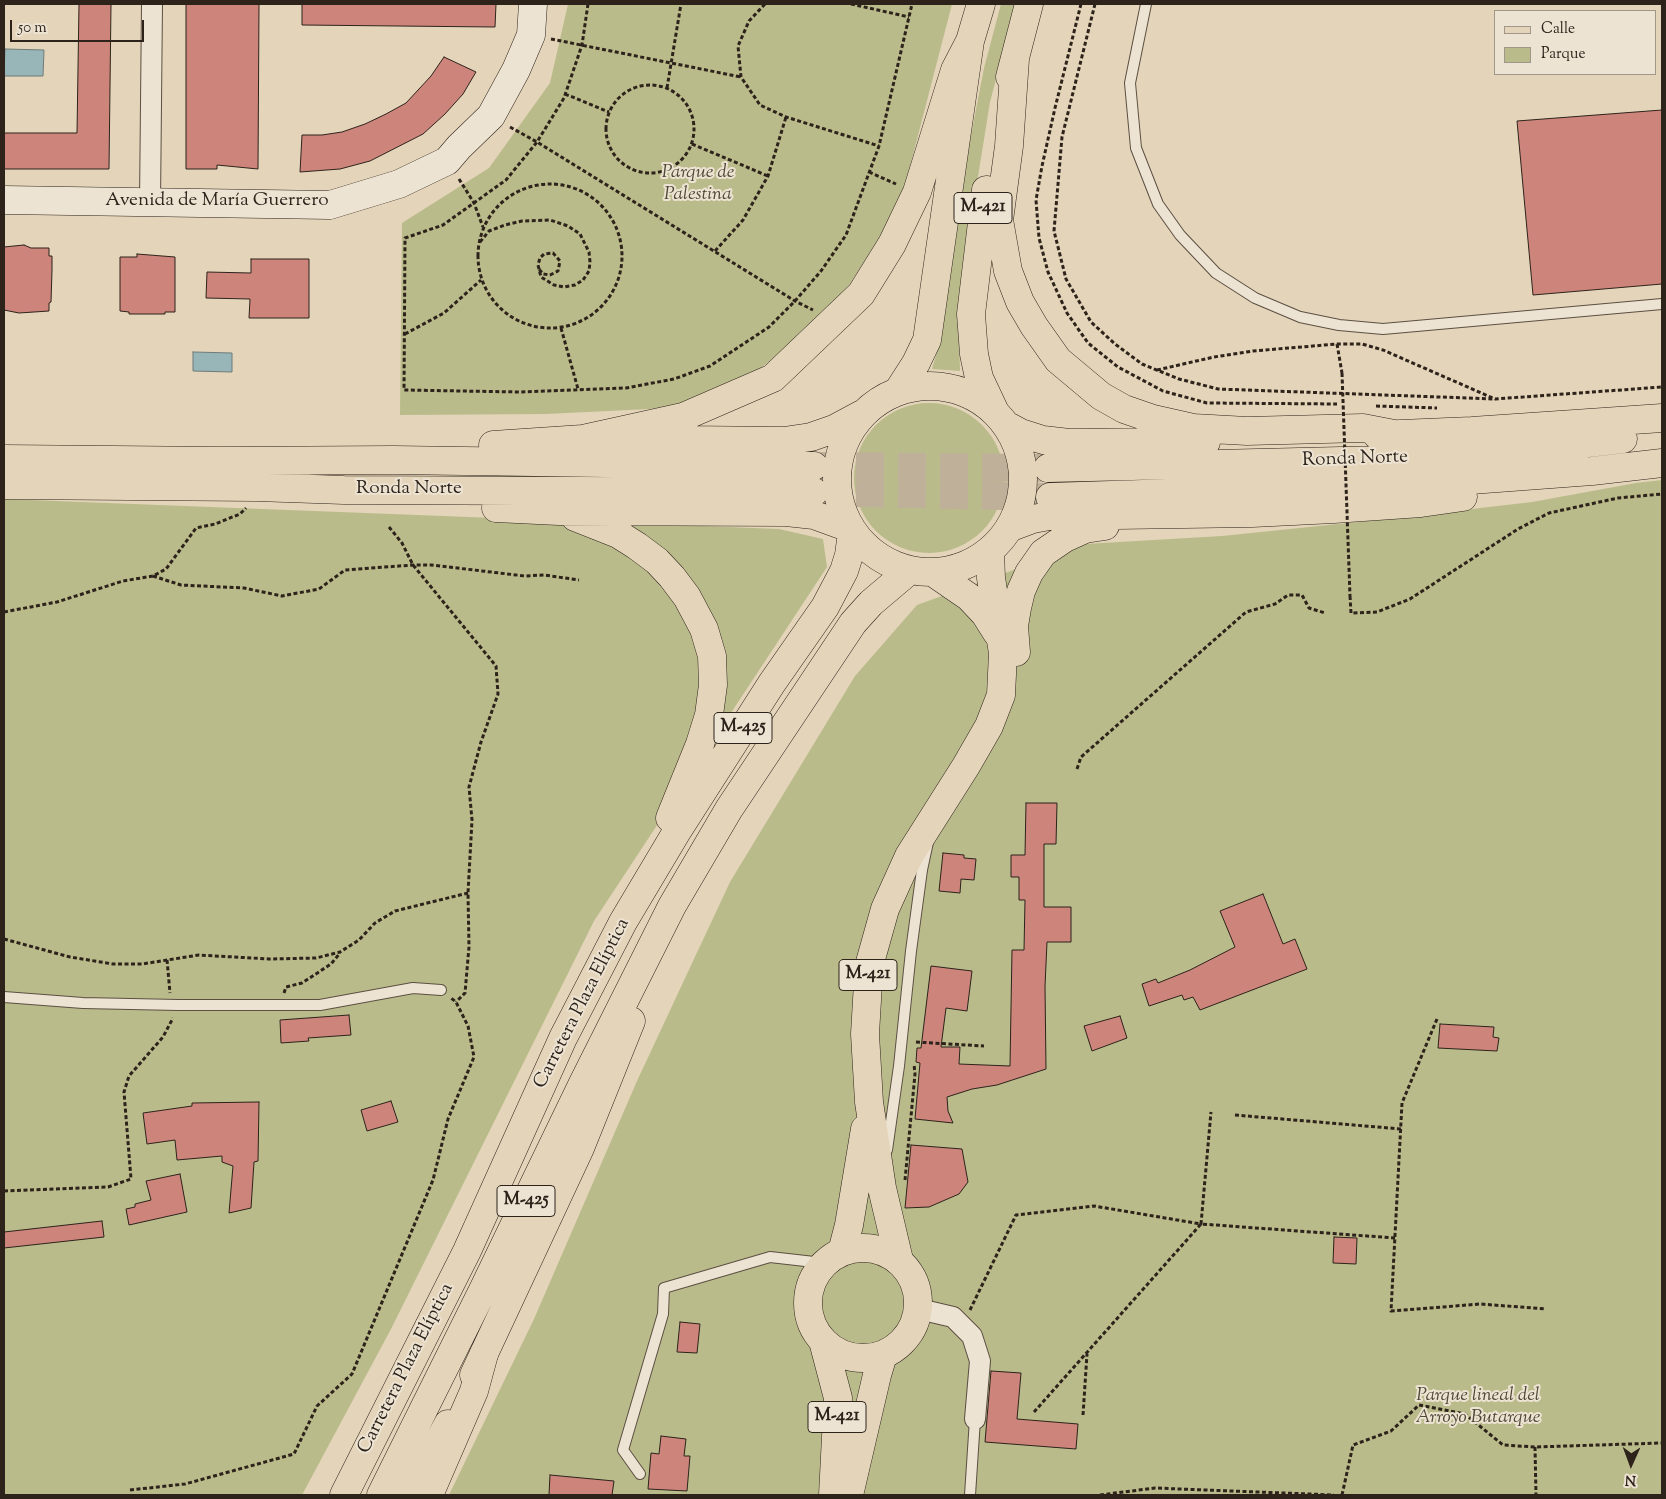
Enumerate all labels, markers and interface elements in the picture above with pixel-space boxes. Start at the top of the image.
scale bar [12,10,146,42]
legend [1494,10,1656,75]
text: 50 m [18,18,47,39]
text: Calle [1541,19,1575,40]
text: Parque [1541,44,1585,65]
park label: Parque de Palestina [662,163,734,207]
street label: Avenida de María Guerrero [105,191,329,213]
road number: M-421 [954,192,1012,224]
street label: Ronda Norte [1302,447,1408,473]
street label: Ronda Norte [356,479,462,501]
road number: M-425 [714,712,772,744]
street label: Carretera Plaza Elíptica [530,915,636,1093]
road number: M-421 [839,960,897,990]
road number: M-425 [497,1186,555,1216]
street label: Carretera Plaza Elíptica [354,1280,460,1458]
park label: Parque lineal del Arroyo Butarque [1416,1386,1540,1430]
road number: M-421 [808,1401,866,1432]
north arrow [1606,1439,1656,1489]
text: N [1625,1469,1636,1489]

